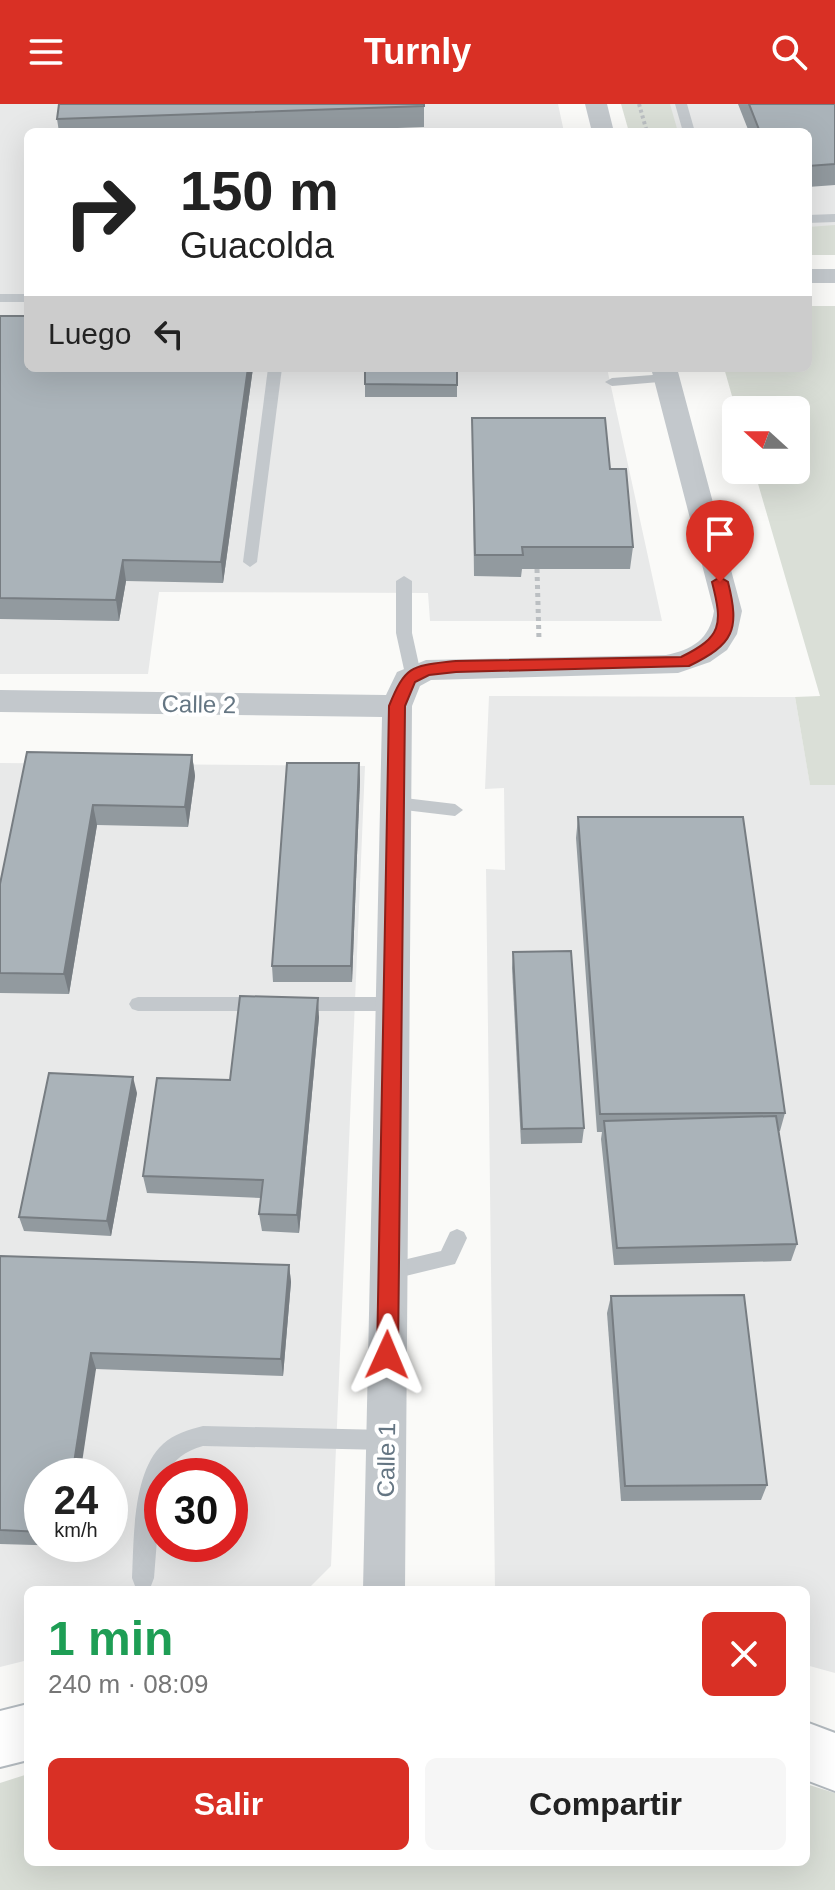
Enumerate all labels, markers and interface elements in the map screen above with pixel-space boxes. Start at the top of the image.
icon: menu [24,30,68,74]
icon: search [767,30,811,74]
text: Turnly [364,31,471,72]
text: 150 m [180,159,339,222]
icon: right [48,160,152,264]
text: Guacolda [180,225,334,266]
icon: left [147,312,191,356]
text: Luego [48,317,131,350]
north arrow [722,396,810,484]
map controls [722,396,810,484]
pin [686,500,754,582]
icon: arrive [698,512,742,556]
street label: Calle 2 [161,690,237,718]
position arrow [345,1313,429,1397]
street label: Calle 1 [372,1422,400,1498]
speed limit sign: 30 [144,1458,248,1562]
text: 24 [54,1478,98,1522]
text: km/h [54,1519,98,1541]
text: 1 min [48,1612,173,1665]
button: close [702,1612,786,1696]
text: 240 m · 08:09 [48,1669,208,1699]
button: Salir [48,1758,409,1850]
button: Compartir [425,1758,786,1850]

